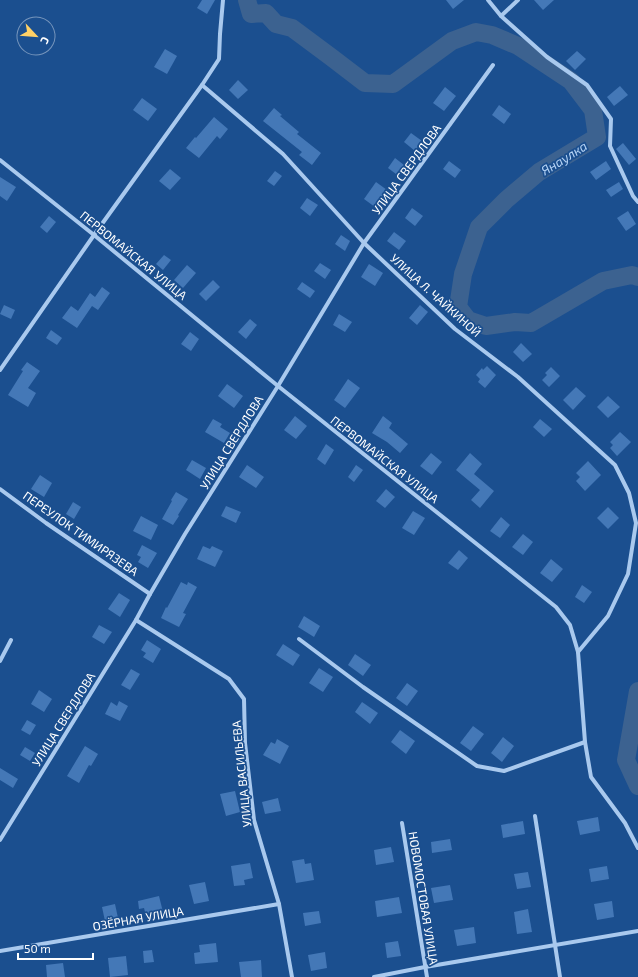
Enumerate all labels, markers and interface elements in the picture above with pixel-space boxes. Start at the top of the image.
north arrow [16,16,56,56]
text: С [38,35,53,47]
street label: УЛИЦА СВЕРДЛОВА [369,121,444,217]
water label: Янаулка [538,138,590,178]
street label: ПЕРВОМАЙСКАЯ УЛИЦА [78,208,191,303]
street label: УЛИЦА Л. ЧАЙКИНОЙ [388,251,484,339]
street label: УЛИЦА СВЕРДЛОВА [196,392,266,491]
street label: ПЕРВОМАЙСКАЯ УЛИЦА [328,412,442,506]
street label: ПЕРЕУЛОК ТИМИРЯЗЕВА [21,488,142,578]
street label: УЛИЦА СВЕРДЛОВА [28,669,98,768]
street label: УЛИЦА ВАСИЛЬЕВА [228,719,254,828]
street label: НОВОМОСТОВАЯ УЛИЦА [407,830,442,966]
street label: ОЗЁРНАЯ УЛИЦА [92,903,185,933]
scale bar [18,935,93,961]
text: 50 m [24,941,51,955]

